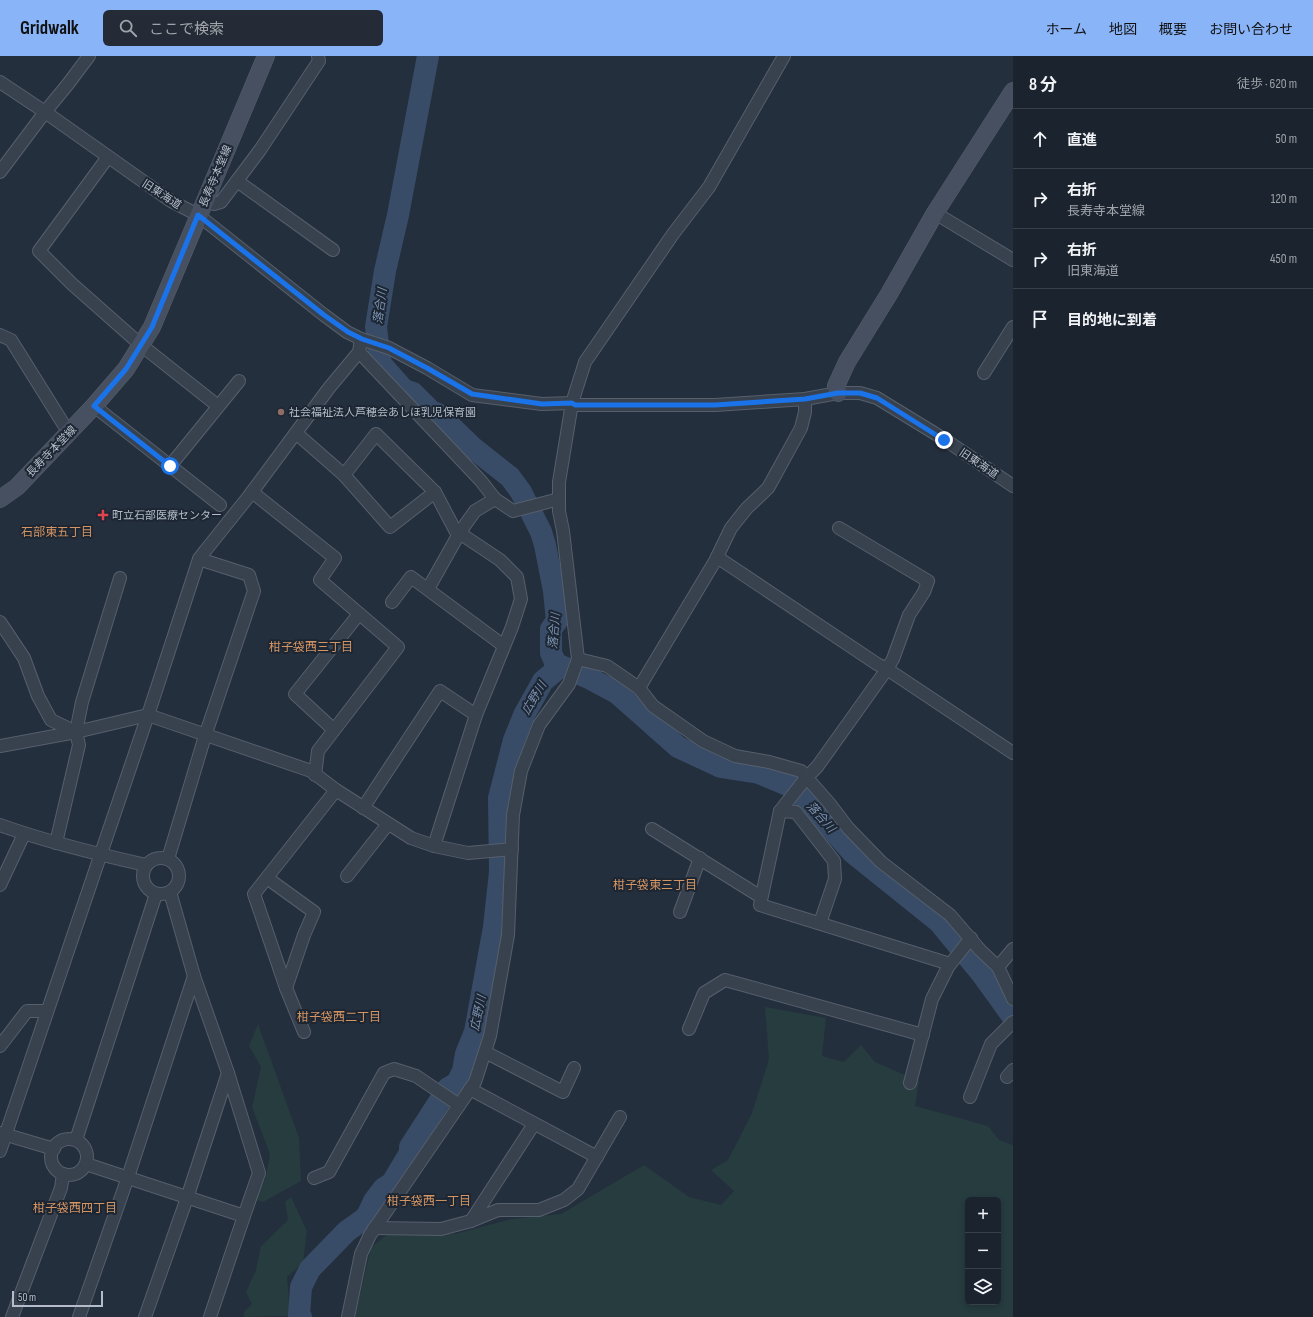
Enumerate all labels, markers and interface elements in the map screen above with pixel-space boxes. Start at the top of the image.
search box [103,10,383,46]
text: Gridwalk [20,17,79,40]
icon: search [117,17,139,39]
text: ここで検索 [149,20,224,39]
text: ホーム [1045,21,1087,38]
text: 地図 [1109,21,1137,38]
text: 概要 [1159,21,1187,38]
text: お問い合わせ [1209,21,1293,38]
text: 8 分 [1029,75,1057,95]
text: 徒歩 · 620 m [1237,76,1297,92]
icon: ahead [1029,128,1051,150]
text: 直進 [1067,131,1097,150]
text: 50 m [1276,131,1297,147]
street label: 長寿寺本堂線 [197,143,234,209]
street label: 旧東海道 [140,177,184,212]
text: 右折 [1067,181,1097,200]
icon: right [1029,188,1051,210]
text: 120 m [1271,191,1297,207]
text: 長寿寺本堂線 [1067,203,1145,219]
text: 右折 [1067,241,1097,260]
icon: right [1029,248,1051,270]
text: 450 m [1270,251,1297,267]
text: 旧東海道 [1067,263,1119,279]
water label: 落合川 [371,285,391,325]
icon: arrive [1029,308,1051,330]
text: 目的地に到着 [1067,311,1157,330]
place label: 社会福祉法人芦穂会あしほ乳児保育園 [289,406,476,419]
marker: 社会福祉法人芦穂会あしほ乳児保育園 [276,407,286,417]
street label: 長寿寺本堂線 [24,423,79,480]
route end [935,431,953,449]
street label: 旧東海道 [957,446,1001,481]
route start [161,457,179,475]
marker: 町立石部医療センター [97,509,109,521]
place label: 町立石部医療センター [112,509,222,522]
district label: 石部東五丁目 [21,525,93,540]
water label: 落合川 [545,610,564,650]
district label: 柑子袋西三丁目 [269,640,353,655]
water label: 広野川 [519,677,551,718]
water label: 落合川 [803,799,840,837]
district label: 柑子袋東三丁目 [613,878,697,893]
water label: 広野川 [467,992,490,1032]
district label: 柑子袋西二丁目 [297,1010,381,1025]
district label: 柑子袋西一丁目 [387,1194,471,1209]
map controls [965,1197,1001,1305]
button: + [965,1197,1001,1233]
district label: 柑子袋西四丁目 [33,1201,117,1216]
button: − [965,1233,1001,1269]
button: layers [965,1269,1001,1305]
scale bar [12,1289,103,1308]
text: 50 m [18,1291,36,1304]

